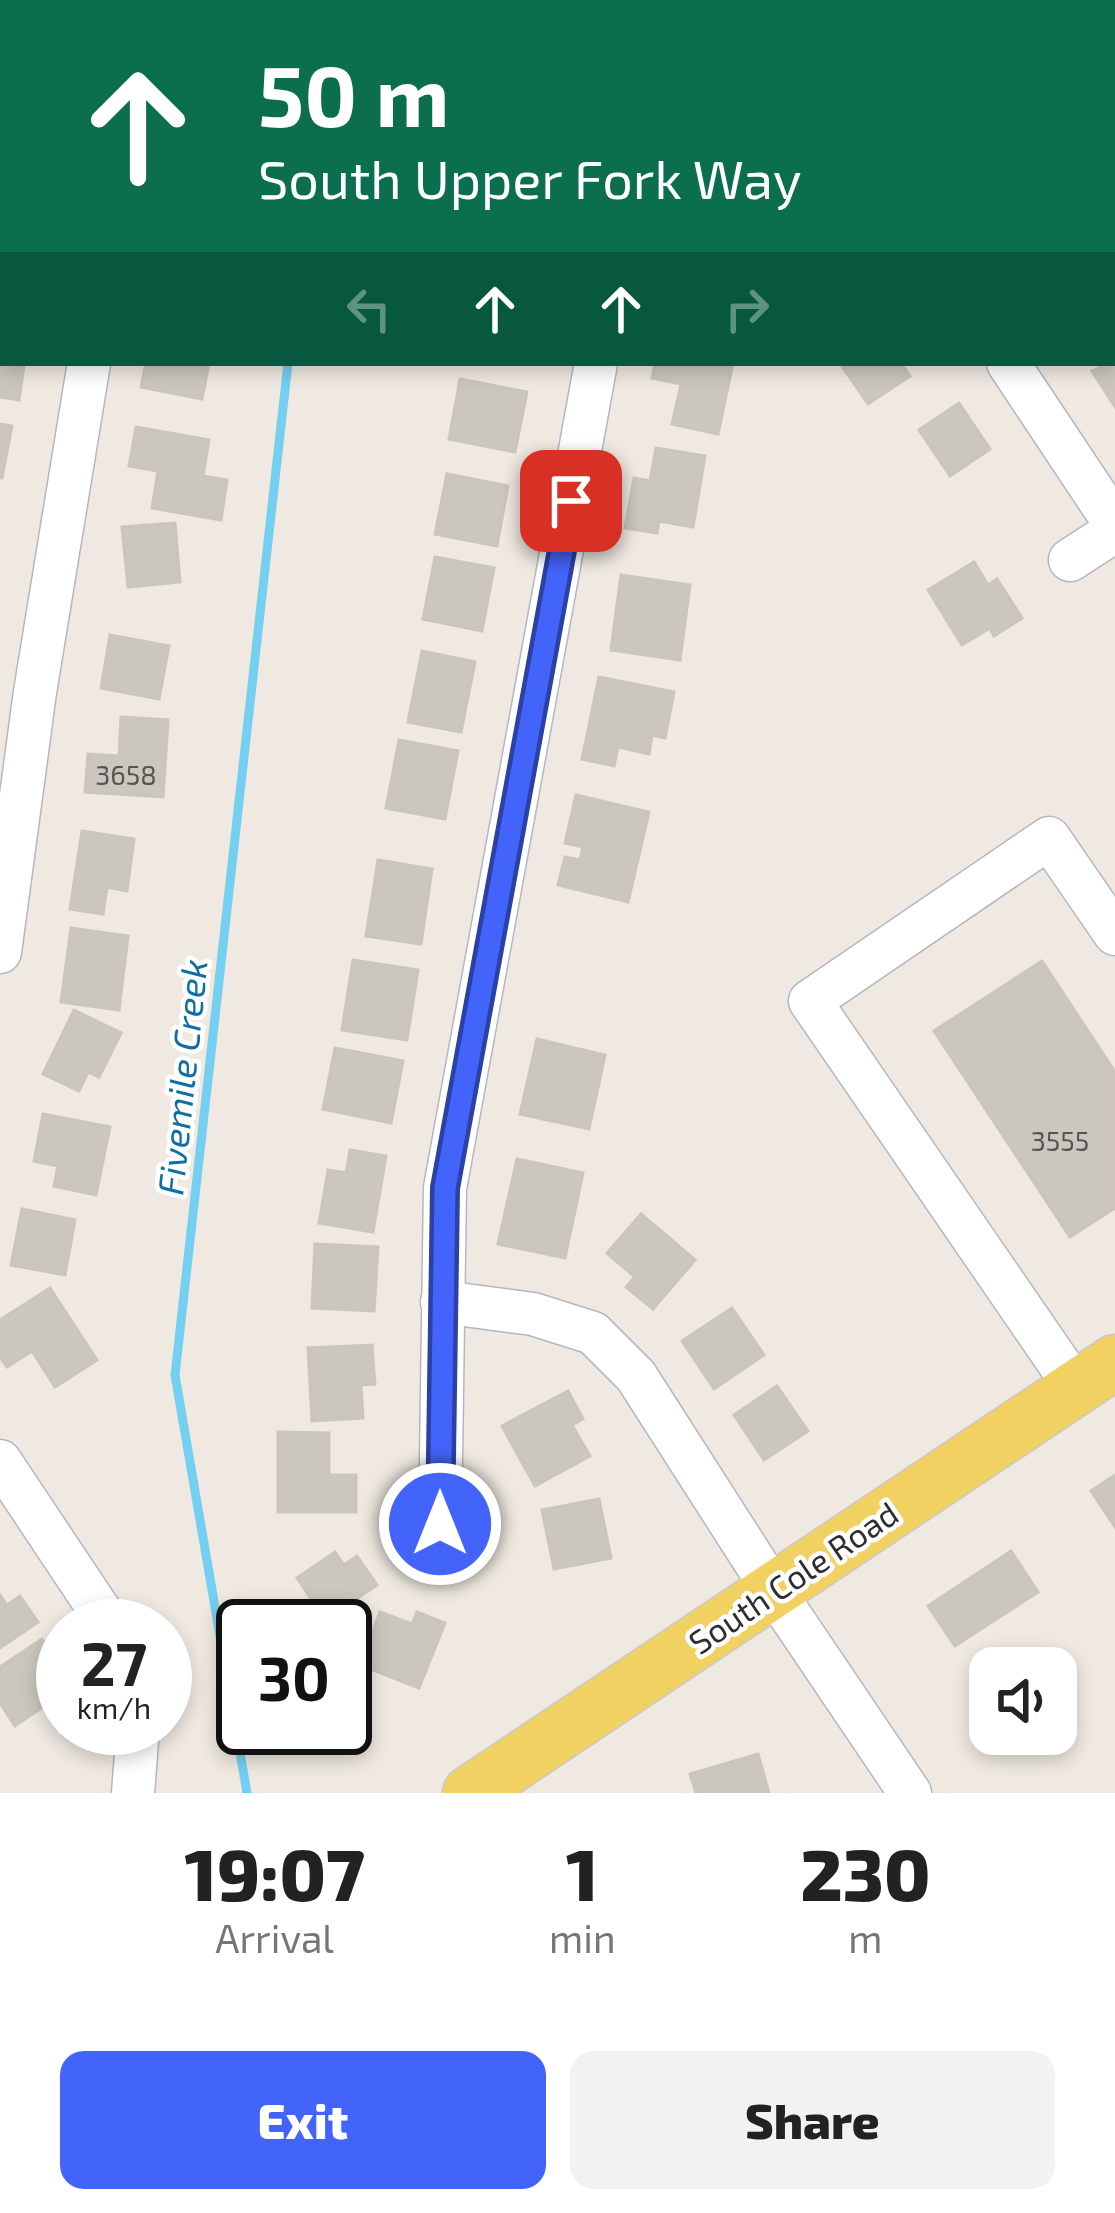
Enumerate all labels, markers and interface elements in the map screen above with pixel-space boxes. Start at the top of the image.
text: 50 m [258,43,450,144]
icon: ahead [60,48,216,204]
text: South Upper Fork Way [258,145,802,210]
icon: left [336,276,402,342]
icon: ahead [462,276,528,342]
icon: ahead [588,276,654,342]
icon: right [714,276,780,342]
pin [520,450,622,552]
icon: arrive [538,468,604,534]
house number: 3658 [95,758,157,790]
water label: Fivemile Creek [147,957,215,1197]
house number: 3555 [1031,1124,1089,1156]
position arrow [377,1461,503,1587]
street label: South Cole Road [681,1492,905,1662]
speed limit sign: 30 [216,1599,372,1755]
text: 27 [81,1626,147,1698]
map controls [969,1647,1077,1755]
button: sound [969,1647,1077,1755]
text: km/h [77,1689,151,1725]
text: 19:07 [185,1829,365,1915]
text: 1 [566,1829,599,1915]
text: 230 [800,1829,930,1915]
text: Arrival [215,1914,334,1961]
text: min [549,1914,616,1961]
text: m [848,1914,882,1961]
button: Exit [60,2051,546,2189]
button: Share [570,2051,1055,2189]

